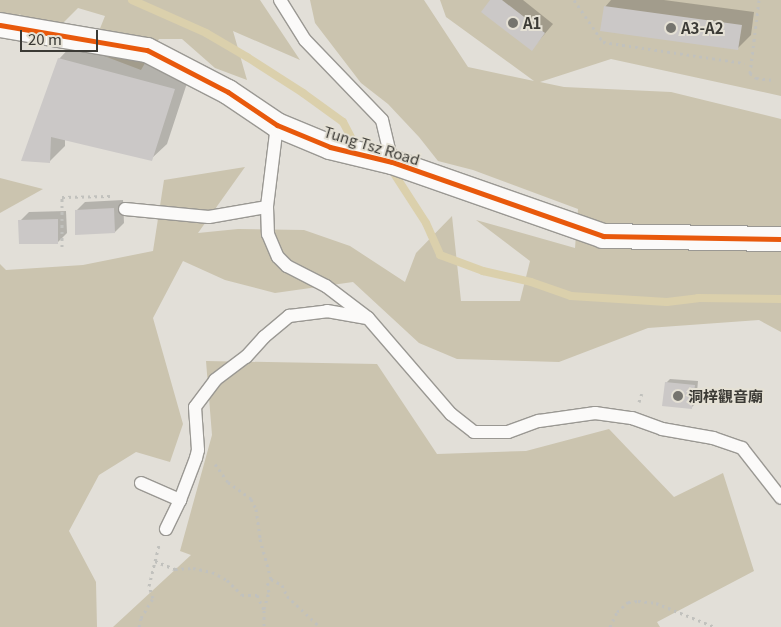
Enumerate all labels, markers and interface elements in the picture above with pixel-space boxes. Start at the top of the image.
place label: A1 [523,14,541,32]
marker: A1 [507,17,519,29]
place label: A3-A2 [681,19,723,37]
scale bar [22,20,100,52]
marker: A3-A2 [665,22,677,34]
text: 20 m [28,28,62,49]
street label: Tung Tsz Road [322,122,422,168]
place label: 洞梓觀音廟 [688,387,763,405]
marker: 洞梓觀音廟 [672,390,684,402]

